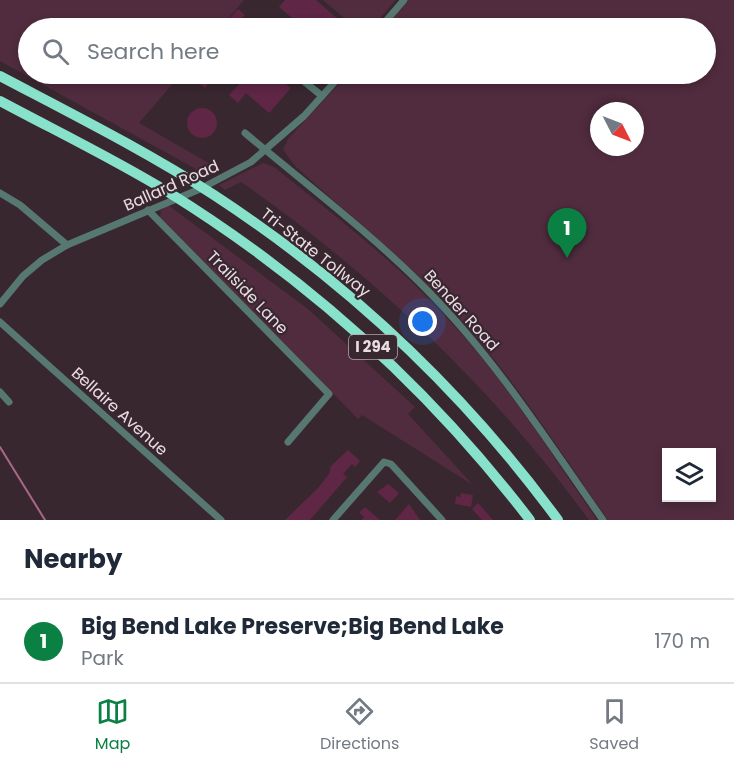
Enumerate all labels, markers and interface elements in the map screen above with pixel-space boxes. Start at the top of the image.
search box [18,18,716,84]
icon: search [39,35,72,68]
text: Search here [87,36,220,67]
north arrow [590,102,644,156]
street label: Ballard Road [120,154,222,217]
street label: Tri-State Tollway [256,202,375,302]
pin: 1 [548,208,586,258]
street label: Trailside Lane [202,245,294,339]
street label: Bender Road [419,265,504,356]
your location [408,307,437,336]
road number: I 294 [349,335,397,359]
street label: Bellaire Avenue [66,362,173,461]
map controls [662,448,716,502]
button: layers [662,448,716,502]
text: Nearby [24,541,122,577]
text: Big Bend Lake Preserve;Big Bend Lake [81,611,504,642]
text: 1 [40,627,47,655]
text: 170 m [654,627,710,655]
text: Park [81,644,124,672]
tab: Map [95,695,130,756]
tab: Directions [320,695,399,756]
tab: Saved [589,695,639,756]

